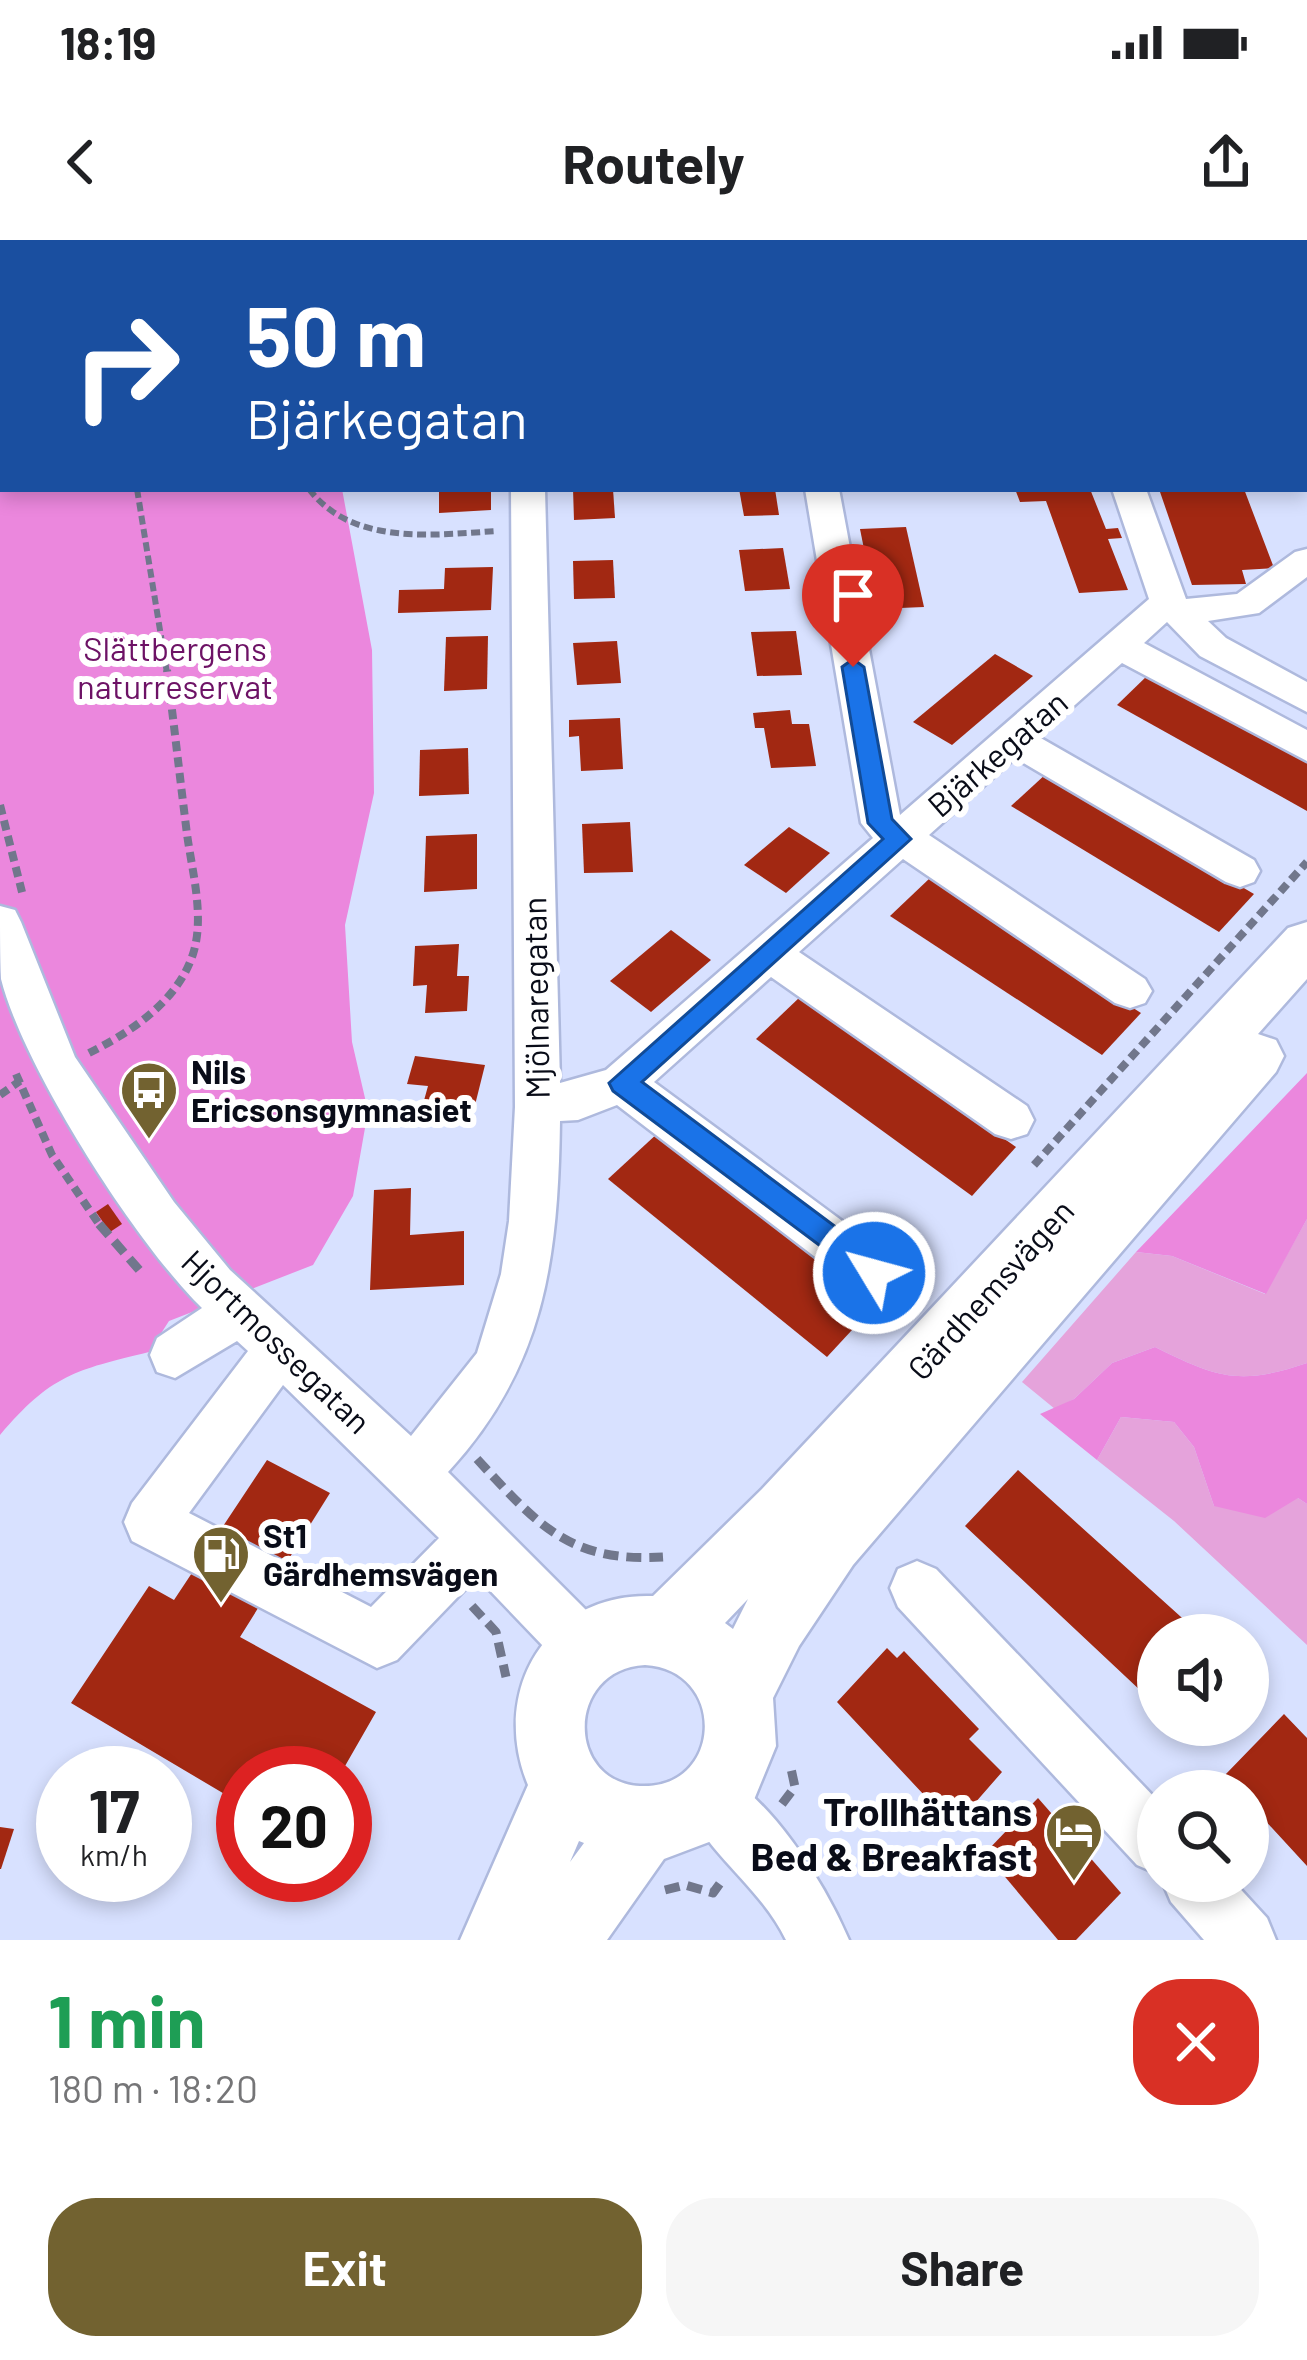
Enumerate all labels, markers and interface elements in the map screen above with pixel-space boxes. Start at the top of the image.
text: 18:19 [60,15,156,69]
icon: back [48,129,114,195]
icon: share [1193,129,1259,195]
text: Routely [562,130,745,195]
text: 50 m [246,283,426,384]
icon: right [48,288,204,444]
text: Bjärkegatan [246,385,528,450]
pin [802,544,904,667]
icon: arrive [820,562,886,628]
park label: Slättbergens naturreservat [77,628,273,706]
street label: Bjärkegatan [919,681,1075,825]
street label: Mjölnaregatan [513,897,557,1099]
place label: Nils Ericsonsgymnasiet [191,1051,472,1129]
bus stop icon: Nils Ericsonsgymnasiet [118,1059,180,1141]
street label: Gärdhemsvägen [898,1190,1082,1388]
position arrow [811,1210,937,1336]
street label: Hjortmossegatan [174,1241,380,1441]
place label: St1 Gärdhemsvägen [263,1515,498,1593]
fuel station icon: St1 Gärdhemsvägen [190,1523,252,1605]
map controls [1137,1614,1269,1902]
button: sound [1137,1614,1269,1746]
speed limit sign: 20 [216,1746,372,1902]
button: search [1137,1770,1269,1902]
text: 17 [88,1773,139,1845]
place label: Trollhättans Bed & Breakfast [750,1787,1032,1879]
hotel icon: Trollhättans Bed & Breakfast [1043,1801,1105,1883]
text: km/h [80,1836,148,1872]
text: 1 min [48,1976,206,2062]
button: close [1133,1979,1259,2105]
text: 180 m · 18:20 [48,2064,258,2111]
button: Exit [48,2198,642,2336]
button: Share [666,2198,1259,2336]

